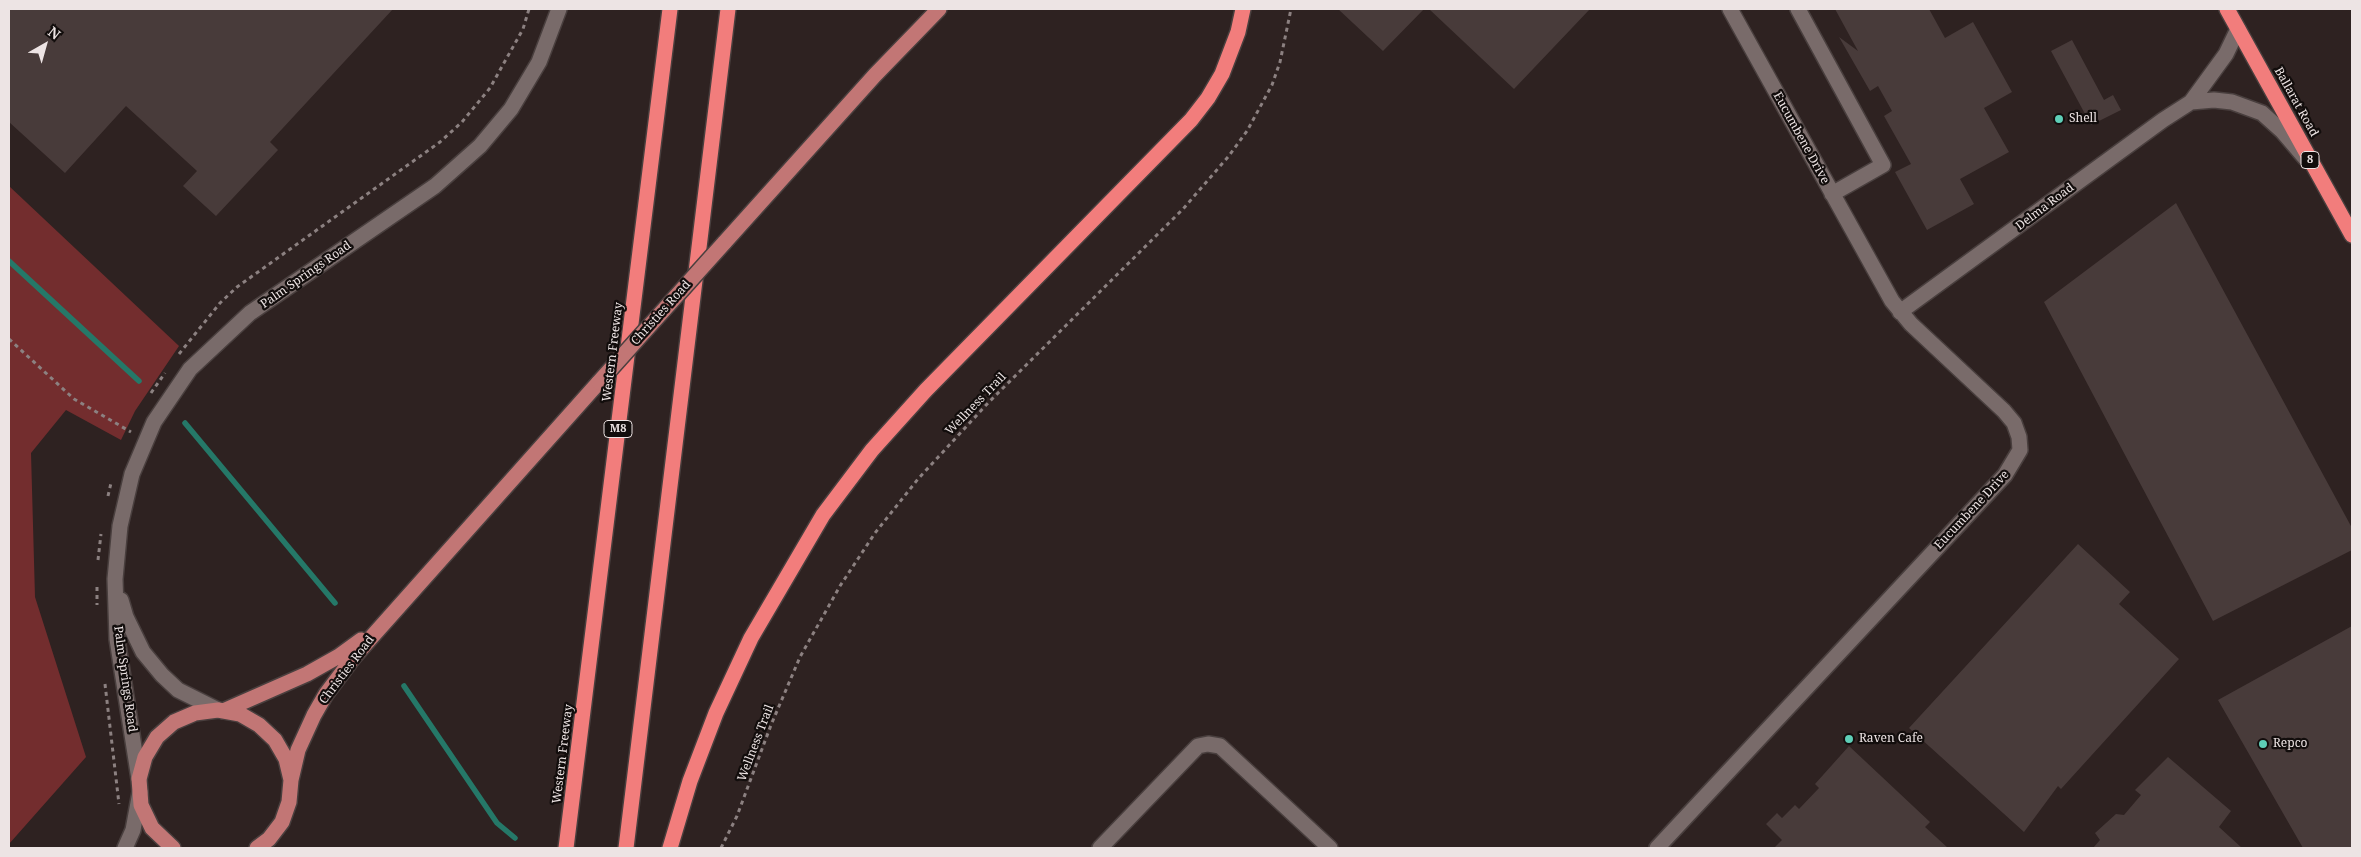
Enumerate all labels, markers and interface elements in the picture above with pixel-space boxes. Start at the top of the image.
north arrow [20,20,70,70]
text: N [44,22,65,44]
street label: Ballarat Road [2271,65,2321,139]
street label: Eucumbene Drive [1770,90,1832,186]
place label: Shell [2069,112,2097,126]
marker: Shell [2053,113,2065,125]
road number: 8 [2301,152,2319,168]
street label: Delma Road [2013,180,2077,234]
street label: Palm Springs Road [258,238,354,312]
street label: Christies Road [628,278,694,348]
street label: Western Freeway [600,301,626,403]
street label: Wellness Trail [943,370,1009,438]
road number: M8 [604,420,632,438]
street label: Eucumbene Drive [1932,468,2012,552]
street label: Palm Springs Road [110,625,140,733]
street label: Christies Road [317,633,377,707]
street label: Western Freeway [550,703,576,805]
street label: Wellness Trail [735,703,777,783]
place label: Raven Cafe [1859,732,1923,746]
marker: Raven Cafe [1843,733,1855,745]
place label: Repco [2273,737,2307,751]
marker: Repco [2257,738,2269,750]

